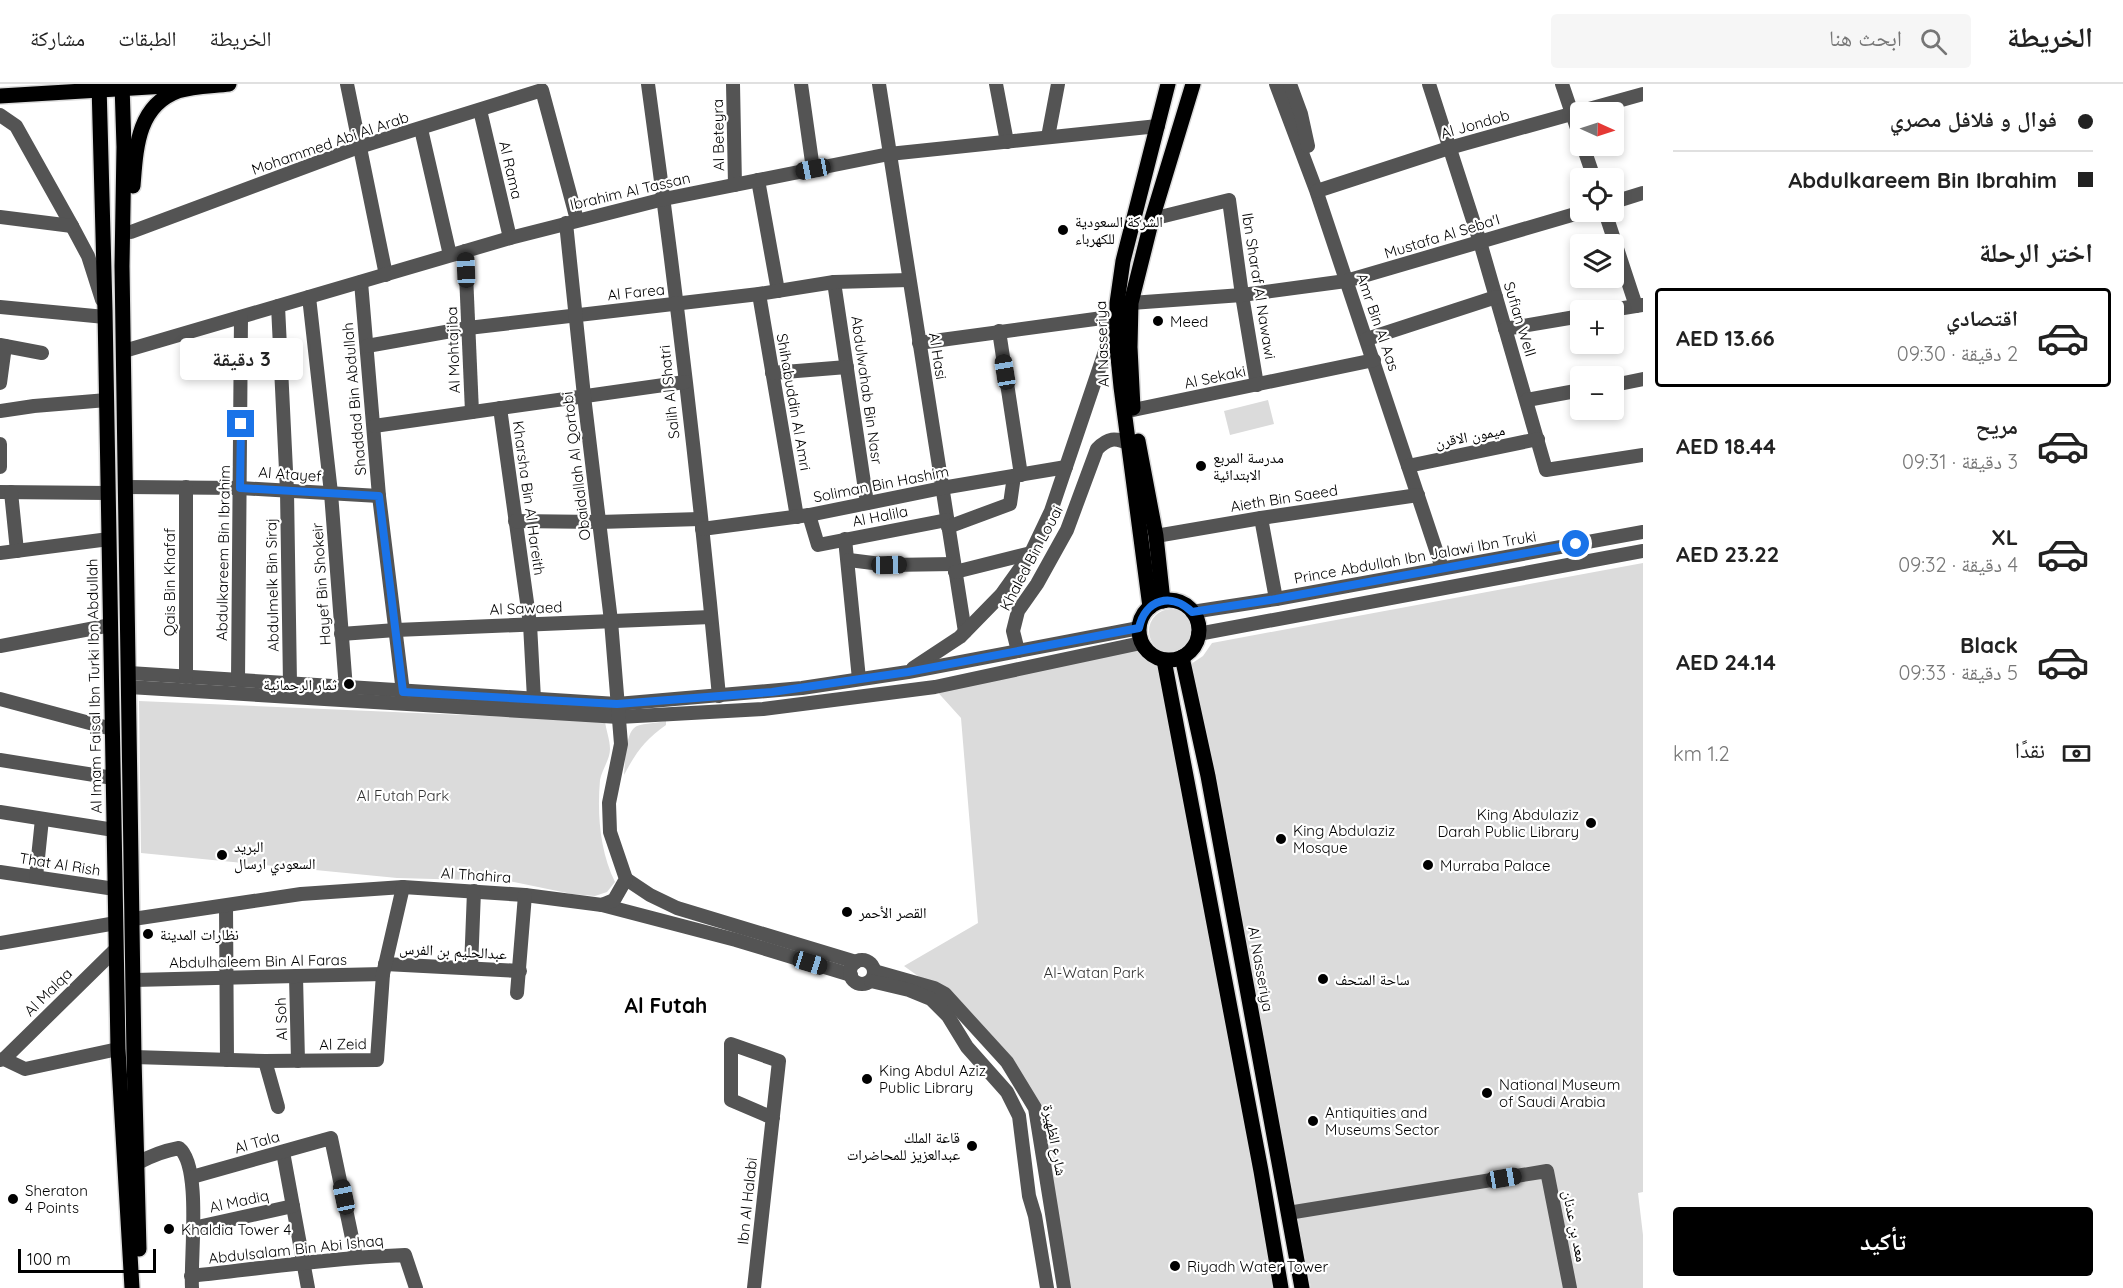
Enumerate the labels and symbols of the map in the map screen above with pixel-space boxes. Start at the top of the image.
street label: Al Beteyra [708,99,728,171]
north arrow [1570,102,1624,156]
street label: Al Jondob [1438,105,1512,143]
street label: Mohammed Abi Al Arab [249,107,411,179]
street label: Al Rama [495,139,527,201]
car [794,157,832,181]
street label: Ibrahim Al Tassan [568,168,692,214]
street label: Mustafa Al Seba'I [1382,209,1502,263]
place label: الشركة السعودية للكهرباء [1075,212,1163,248]
street label: Ibn Sharaf Al Nawawi [1238,212,1280,360]
marker: الشركة السعودية للكهرباء [1056,223,1070,237]
car [456,252,476,288]
street label: Amr Bin Al Aas [1352,271,1404,373]
street label: Sufian Well [1500,279,1540,359]
street label: Al Farea [606,280,666,304]
street label: Al Nasseriya [1091,300,1113,388]
street label: Al Mohtajiba [442,306,464,394]
place label: Meed [1170,312,1208,331]
marker: Meed [1151,314,1165,328]
street label: Abdulwahab Bin Nasr [847,315,887,466]
street label: Shaddad Bin Abdullah [338,322,370,476]
street label: Al Hasi [925,331,951,381]
street label: Shihabuddin Al Amri [773,332,815,472]
callout: 3 دقيقة [180,337,302,379]
street label: Salih Al Shatri [655,344,683,440]
car [993,353,1017,391]
street label: Al Sekaki [1182,361,1248,393]
street label: Obaidallah Al Qortobi [557,390,595,542]
route end [227,410,254,437]
street label: Kharsha Bin Al Hareith [509,419,549,577]
street label: ميمون الاقرن [1433,420,1507,453]
place label: مدرسة المربع الابتدائية [1213,448,1284,484]
marker: مدرسة المربع الابتدائية [1194,459,1208,473]
street label: Al Atayef [258,462,323,486]
street label: Soliman Bin Hashim [812,462,950,506]
street label: Abdulkareem Bin Ibrahim [212,465,234,641]
street label: Aieth Bin Saeed [1229,480,1339,516]
street label: Al Halila [851,501,909,531]
street label: Khaled Bin Louai [995,502,1067,614]
street label: Abdulmelk Bin Siraj [261,518,283,652]
street label: Hayef Bin Shokeir [307,522,335,646]
street label: Prince Abdullah Ibn Jalawi Ibn Truki [1292,526,1538,588]
street label: Qais Bin Khafaf [160,527,179,636]
route start [1562,530,1589,557]
car [871,556,907,574]
street label: Al Imam Faisal Ibn Turki Ibn Abdullah [82,558,106,814]
street label: Al Sawaed [489,597,563,619]
place label: ثمار الرحمانية [263,675,337,694]
marker: ثمار الرحمانية [342,677,356,691]
park label: Al Futah Park [357,786,449,805]
place label: King Abdulaziz Darah Public Library [1438,805,1579,841]
marker: King Abdulaziz Darah Public Library [1584,816,1598,830]
place label: King Abdulaziz Mosque [1293,821,1395,857]
marker: King Abdulaziz Mosque [1274,832,1288,846]
place label: البريد السعودي ارسال [234,837,315,875]
street label: That Al Rish [18,848,102,880]
marker: البريد السعودي ارسال [215,848,229,862]
place label: Murraba Palace [1440,856,1550,875]
marker: Murraba Palace [1421,858,1435,872]
street label: Al Thahira [440,863,512,887]
place label: القصر الأحمر [858,903,927,922]
marker: القصر الأحمر [840,905,854,919]
place label: نظارات المدينة [160,925,239,944]
street label: Al Nasseriya [1244,925,1278,1013]
marker: نظارات المدينة [141,927,155,941]
street label: عبدالحليم بن الفرس [399,939,508,964]
car [790,949,830,977]
street label: Abdulhaleem Bin Al Faras [169,950,347,972]
park label: Al-Watan Park [1043,963,1145,982]
street label: Al Malqa [20,964,76,1020]
place label: ساحة المتحف [1335,970,1410,989]
marker: ساحة المتحف [1316,972,1330,986]
district label: Al Futah [625,992,707,1018]
street label: Al Soh [271,997,291,1041]
street label: Al Zeid [319,1034,367,1054]
place label: King Abdul Aziz Public Library [879,1061,986,1097]
marker: King Abdul Aziz Public Library [860,1072,874,1086]
place label: National Museum of Saudi Arabia [1499,1075,1620,1111]
marker: National Museum of Saudi Arabia [1480,1086,1494,1100]
street label: شارع الظهيرة [1038,1103,1071,1178]
place label: Antiquities and Museums Sector [1325,1103,1440,1139]
marker: Antiquities and Museums Sector [1306,1114,1320,1128]
street label: Al Tala [232,1126,282,1158]
place label: قاعة الملك عبدالعزيز للمحاضرات [847,1128,960,1164]
marker: قاعة الملك عبدالعزيز للمحاضرات [965,1139,979,1153]
street label: Ibn Al Halabi [733,1156,761,1246]
car [1485,1166,1523,1190]
car [331,1178,357,1216]
place label: Sheraton 4 Points [25,1181,88,1217]
street label: Al Madiq [208,1185,270,1217]
street label: معد بن عدنان [1558,1189,1591,1264]
marker: Sheraton 4 Points [6,1192,20,1206]
place label: Khaldia Tower 4 [181,1220,291,1239]
marker: Khaldia Tower 4 [162,1222,176,1236]
street label: Abdulsalam Bin Abi Ishaq [207,1230,385,1268]
scale bar [18,1246,156,1274]
place label: Riyadh Water Tower [1187,1257,1328,1276]
marker: Riyadh Water Tower [1168,1259,1182,1273]

